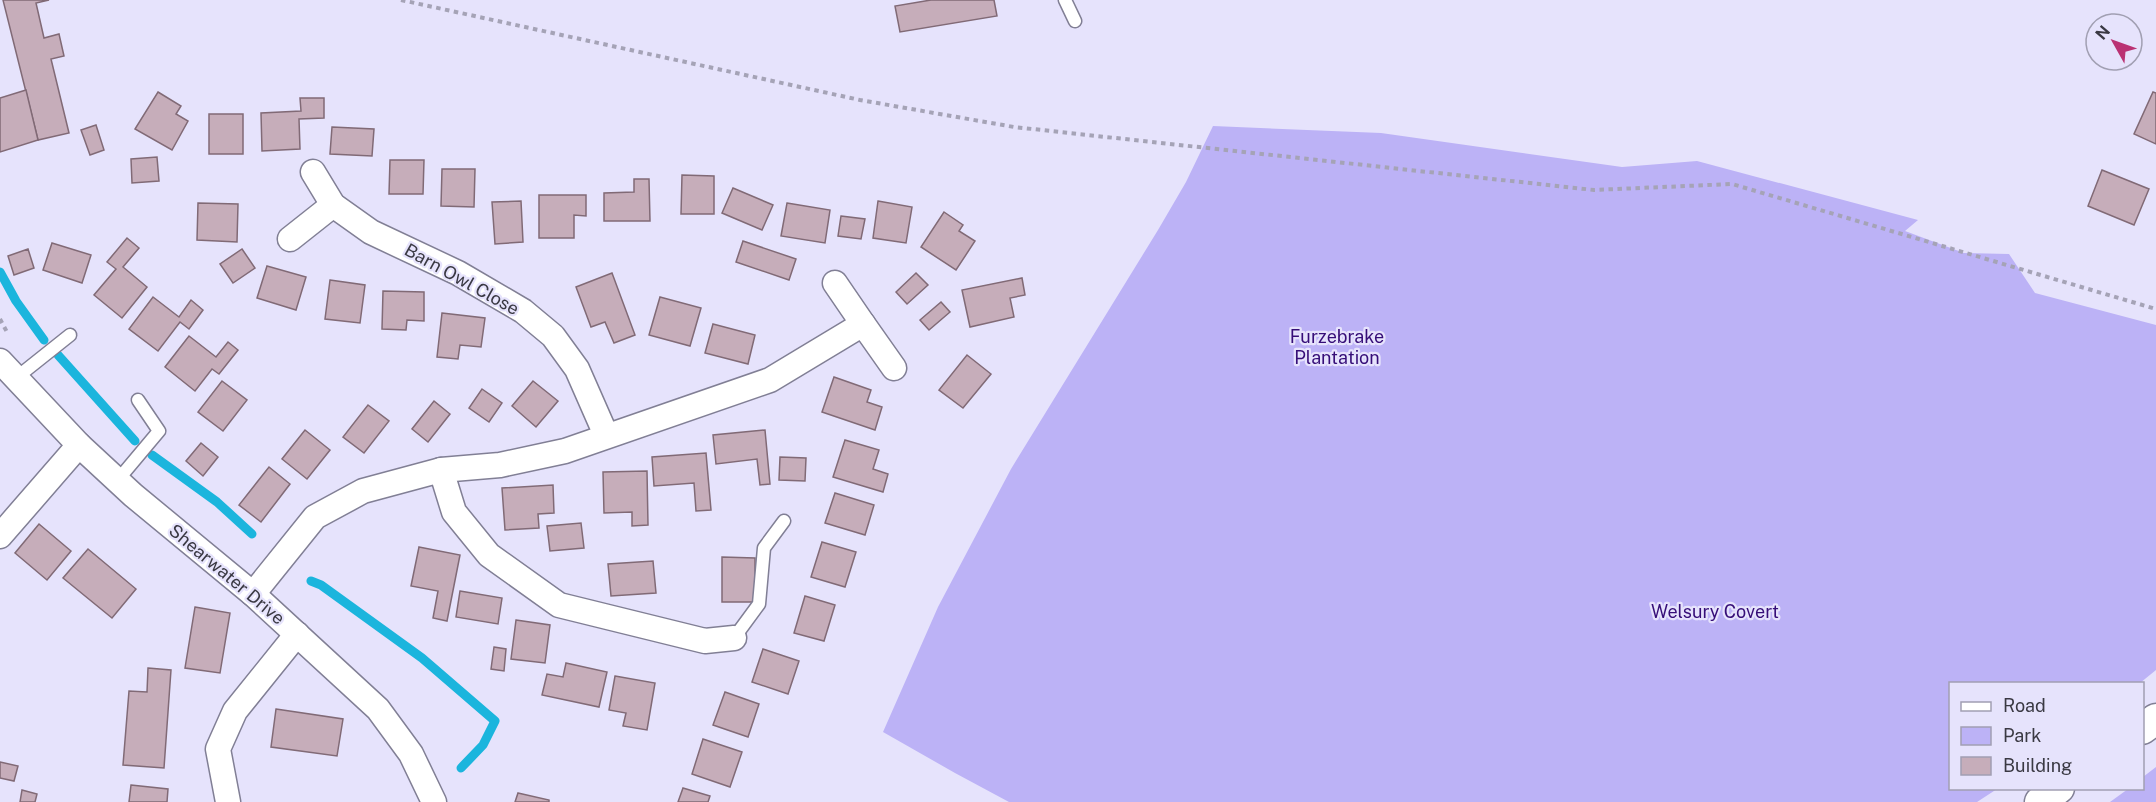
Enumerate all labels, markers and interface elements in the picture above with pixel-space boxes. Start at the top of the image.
north arrow [2084,12,2144,72]
text: N [2092,22,2114,44]
street label: Barn Owl Close [401,239,523,319]
park label: Furzebrake Plantation [1290,326,1384,368]
street label: Shearwater Drive [165,519,289,629]
park label: Welsury Covert [1651,601,1779,622]
legend [1949,682,2144,790]
text: Road [2003,695,2046,716]
text: Park [2003,725,2041,746]
text: Building [2003,755,2072,776]

